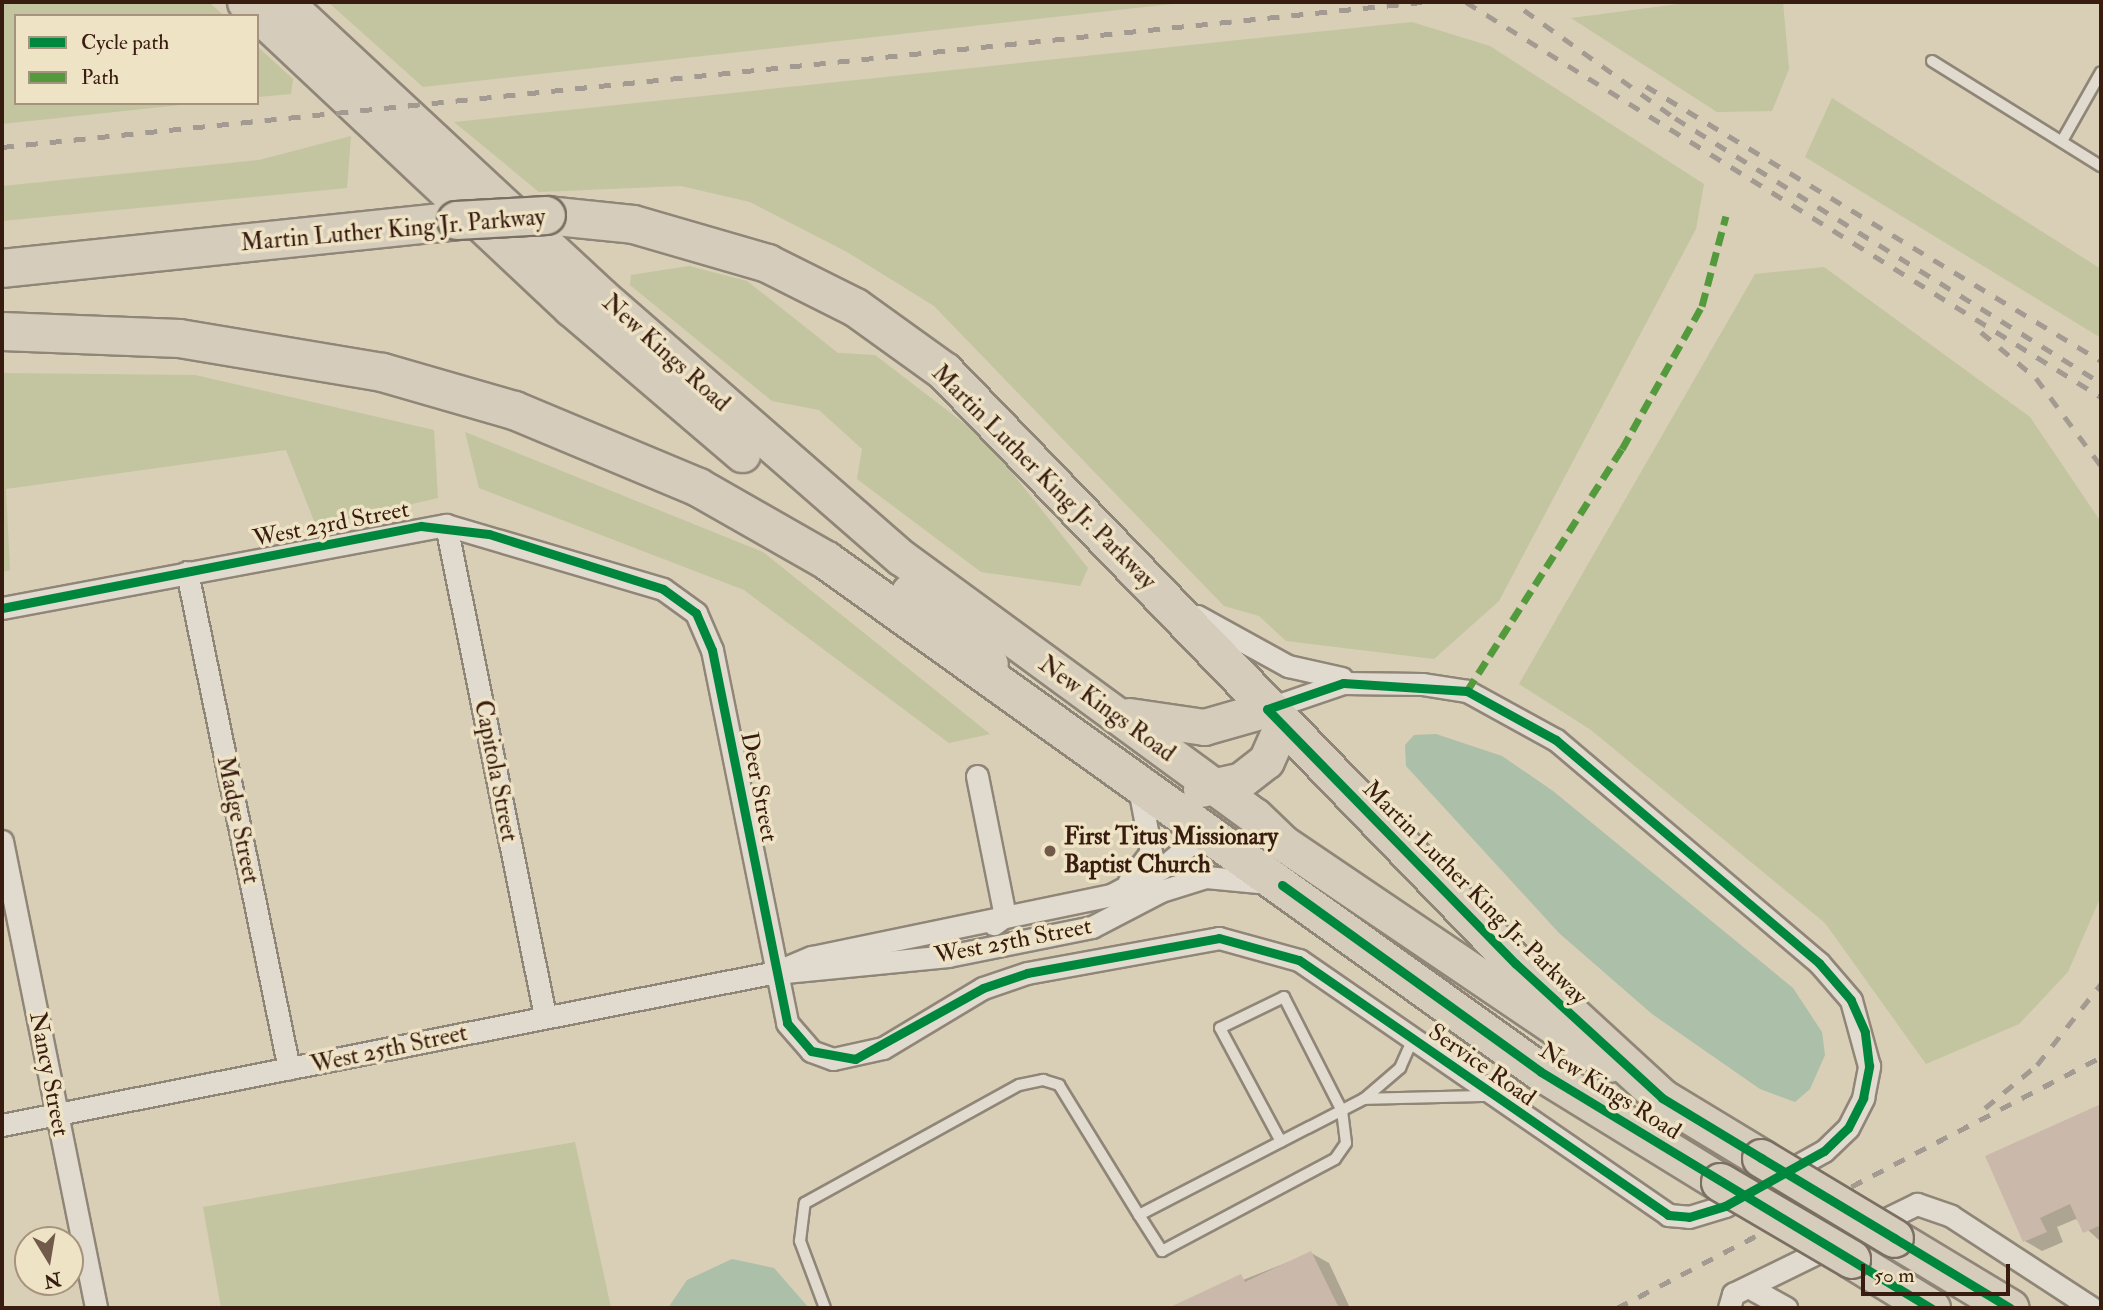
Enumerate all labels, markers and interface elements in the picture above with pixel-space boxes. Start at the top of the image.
legend [14,14,259,105]
text: Cycle path [81,29,169,56]
text: Path [81,64,119,91]
street label: Martin Luther King Jr. Parkway [239,202,547,258]
street label: New Kings Road [596,288,736,418]
street label: Martin Luther King Jr. Parkway [926,359,1162,595]
street label: West 23rd Street [251,495,411,553]
street label: New Kings Road [1033,650,1181,768]
street label: Capitola Street [468,698,524,844]
street label: Deer Street [734,730,784,844]
street label: Madge Street [210,754,266,886]
street label: Martin Luther King Jr. Parkway [1357,775,1593,1011]
place label: First Titus Missionary Baptist Church [1064,823,1278,879]
marker: First Titus Missionary Baptist Church [1042,843,1058,859]
street label: West 25th Street [932,912,1094,970]
street label: Nancy Street [23,1009,75,1139]
street label: West 25th Street [308,1018,470,1080]
street label: Service Road [1423,1018,1541,1112]
street label: New Kings Road [1534,1036,1686,1146]
north arrow [14,1226,84,1296]
scale bar [1865,1250,2014,1294]
text: 50 m [1874,1262,1915,1289]
text: N [42,1266,63,1293]

